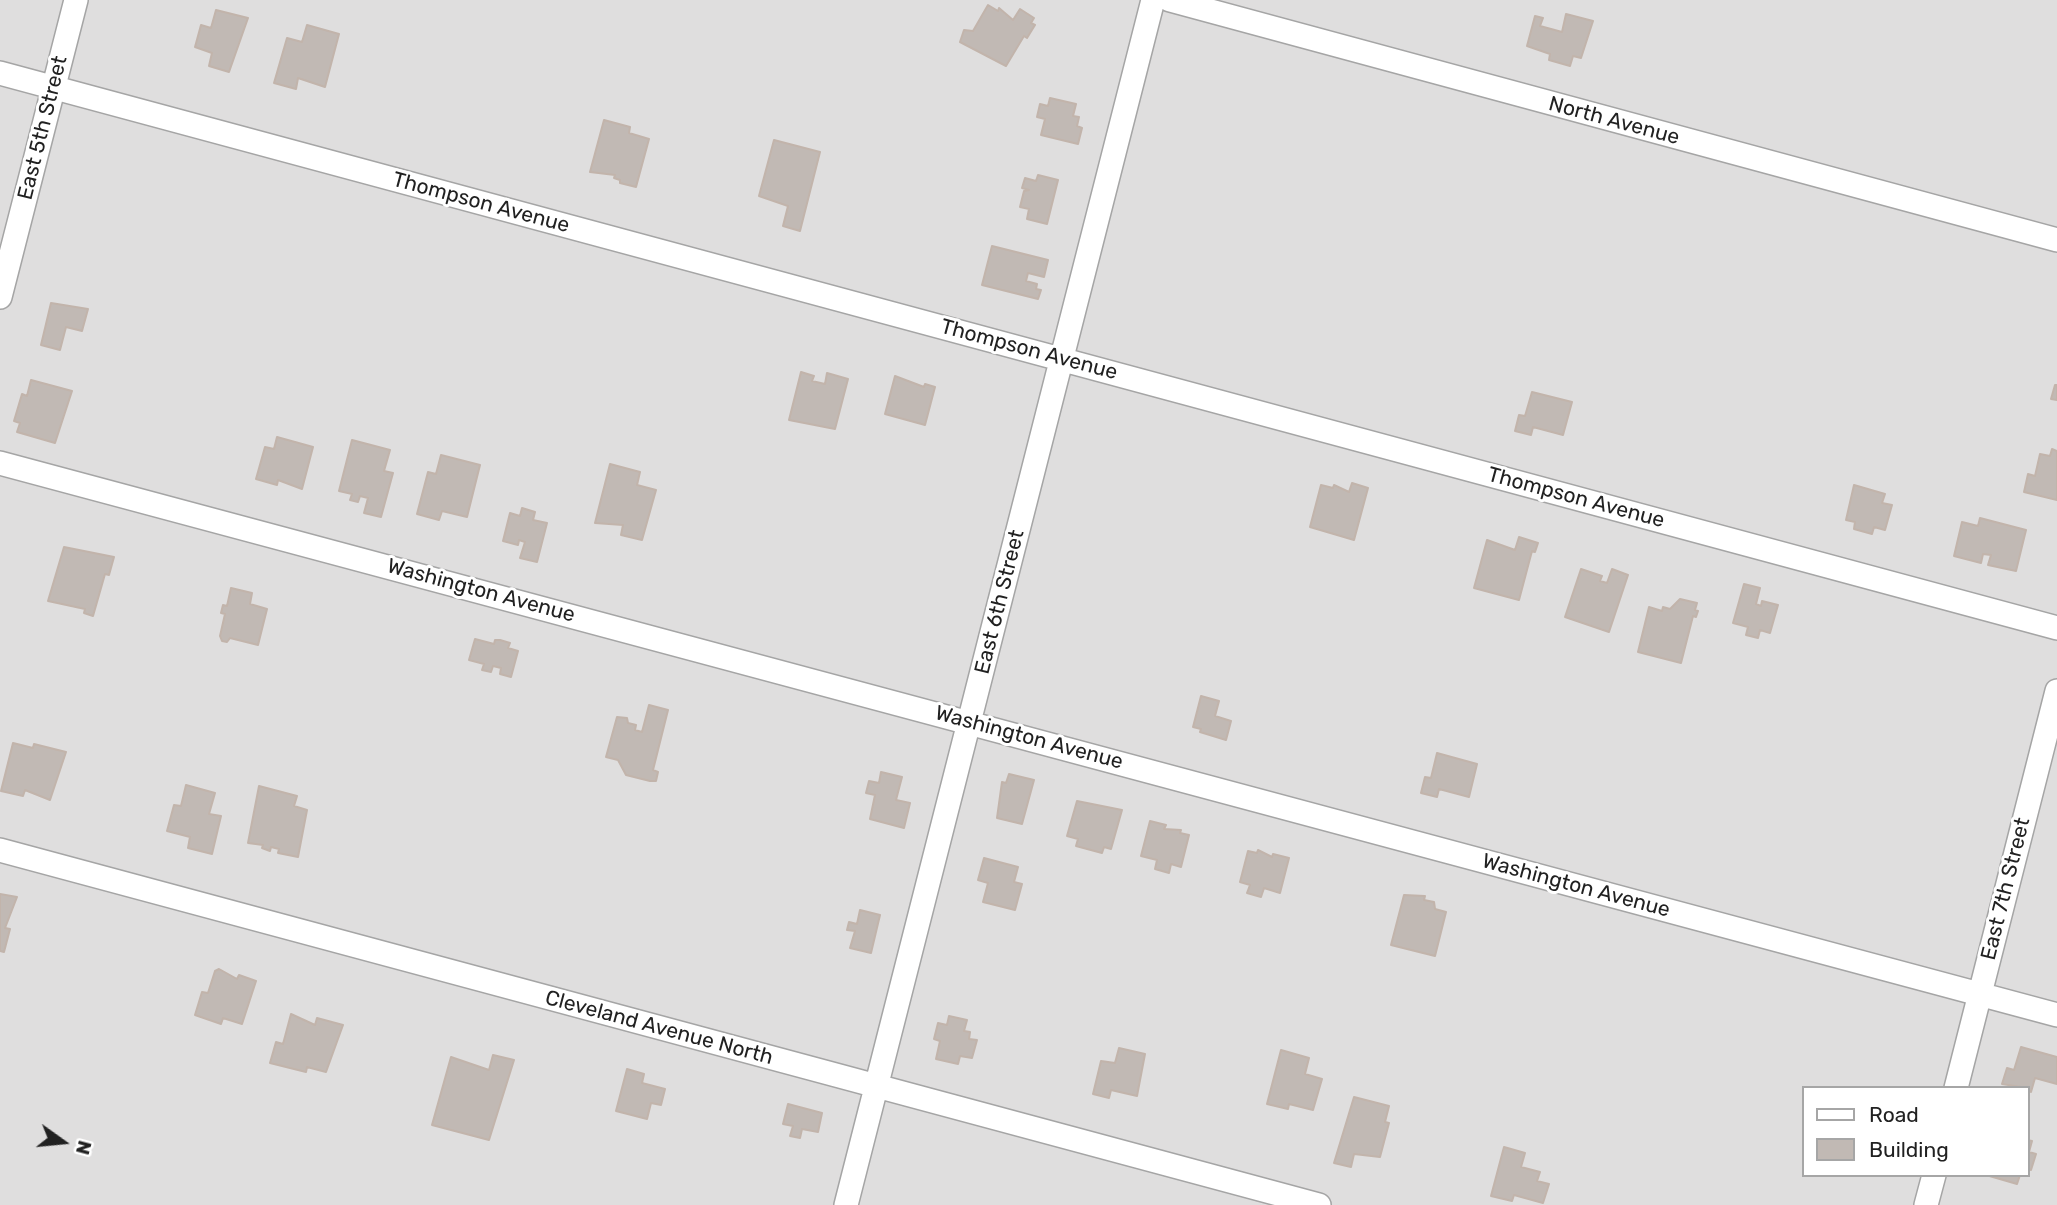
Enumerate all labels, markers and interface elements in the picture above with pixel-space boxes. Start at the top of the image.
street label: East 5th Street [13,53,73,203]
street label: North Avenue [1546,91,1682,151]
street label: Thompson Avenue [390,167,572,239]
street label: Thompson Avenue [938,314,1120,386]
street label: Thompson Avenue [1485,462,1667,534]
street label: East 6th Street [970,527,1030,677]
street label: Washington Avenue [384,554,578,628]
street label: Washington Avenue [932,701,1126,775]
street label: East 7th Street [1976,815,2036,963]
street label: Washington Avenue [1479,849,1673,923]
street label: Cleveland Avenue North [542,985,776,1071]
legend [1801,1086,2029,1177]
text: Road [1869,1102,1919,1127]
north arrow [28,1107,98,1177]
text: Building [1869,1137,1949,1162]
text: N [71,1138,97,1157]

